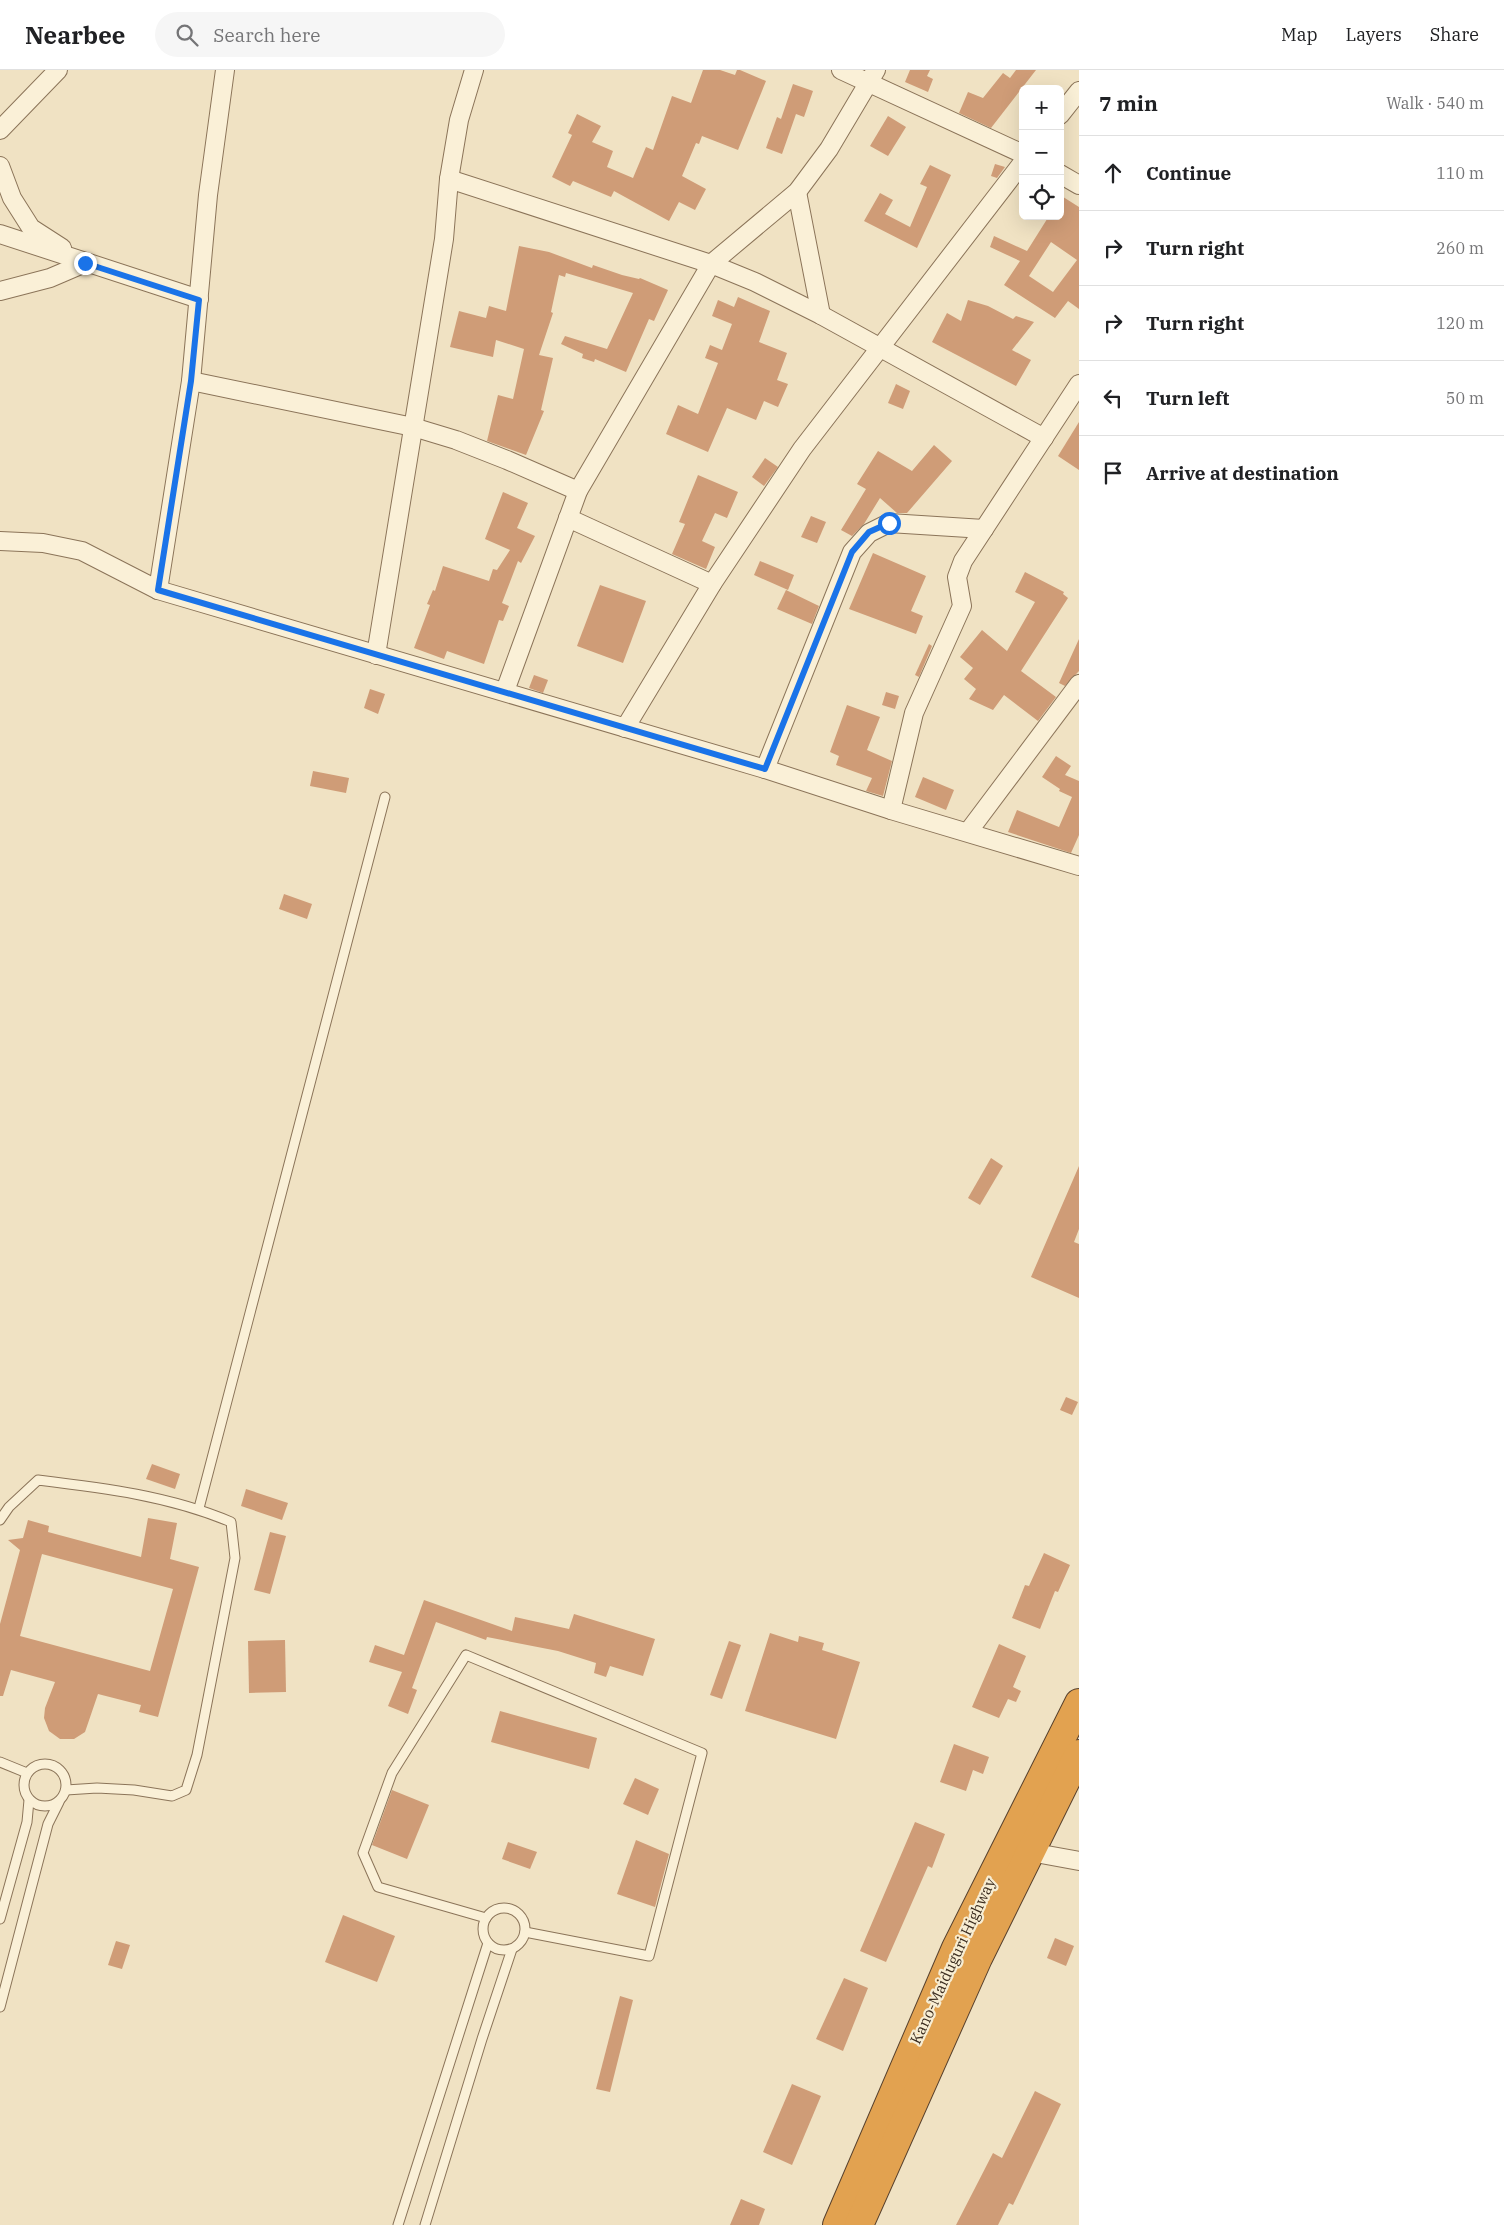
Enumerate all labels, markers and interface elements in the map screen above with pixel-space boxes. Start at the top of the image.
search box [155,12,505,57]
text: Nearbee [25,19,125,51]
icon: search [173,21,201,49]
text: Search here [213,23,320,47]
text: Map [1281,23,1318,46]
text: Layers [1346,23,1402,46]
text: Share [1430,23,1479,46]
map controls [1019,85,1064,220]
button: + [1019,85,1064,130]
text: 7 min [1099,89,1158,117]
text: Walk · 540 m [1386,93,1484,113]
button: − [1019,130,1064,175]
icon: ahead [1099,159,1127,187]
text: Continue [1146,161,1231,185]
text: 110 m [1436,163,1484,183]
button: locate [1019,175,1064,220]
icon: right [1099,234,1127,262]
text: Turn right [1146,236,1244,260]
text: 260 m [1436,238,1484,258]
route end [74,252,97,275]
icon: right [1099,309,1127,337]
text: Turn right [1146,311,1244,335]
text: 120 m [1436,313,1484,333]
icon: left [1099,384,1127,412]
text: Turn left [1146,386,1229,410]
text: 50 m [1446,388,1484,408]
icon: arrive [1099,459,1127,487]
text: Arrive at destination [1146,461,1339,485]
route start [878,512,901,535]
street label: Kano-Maiduguri Highway [906,1875,999,2047]

